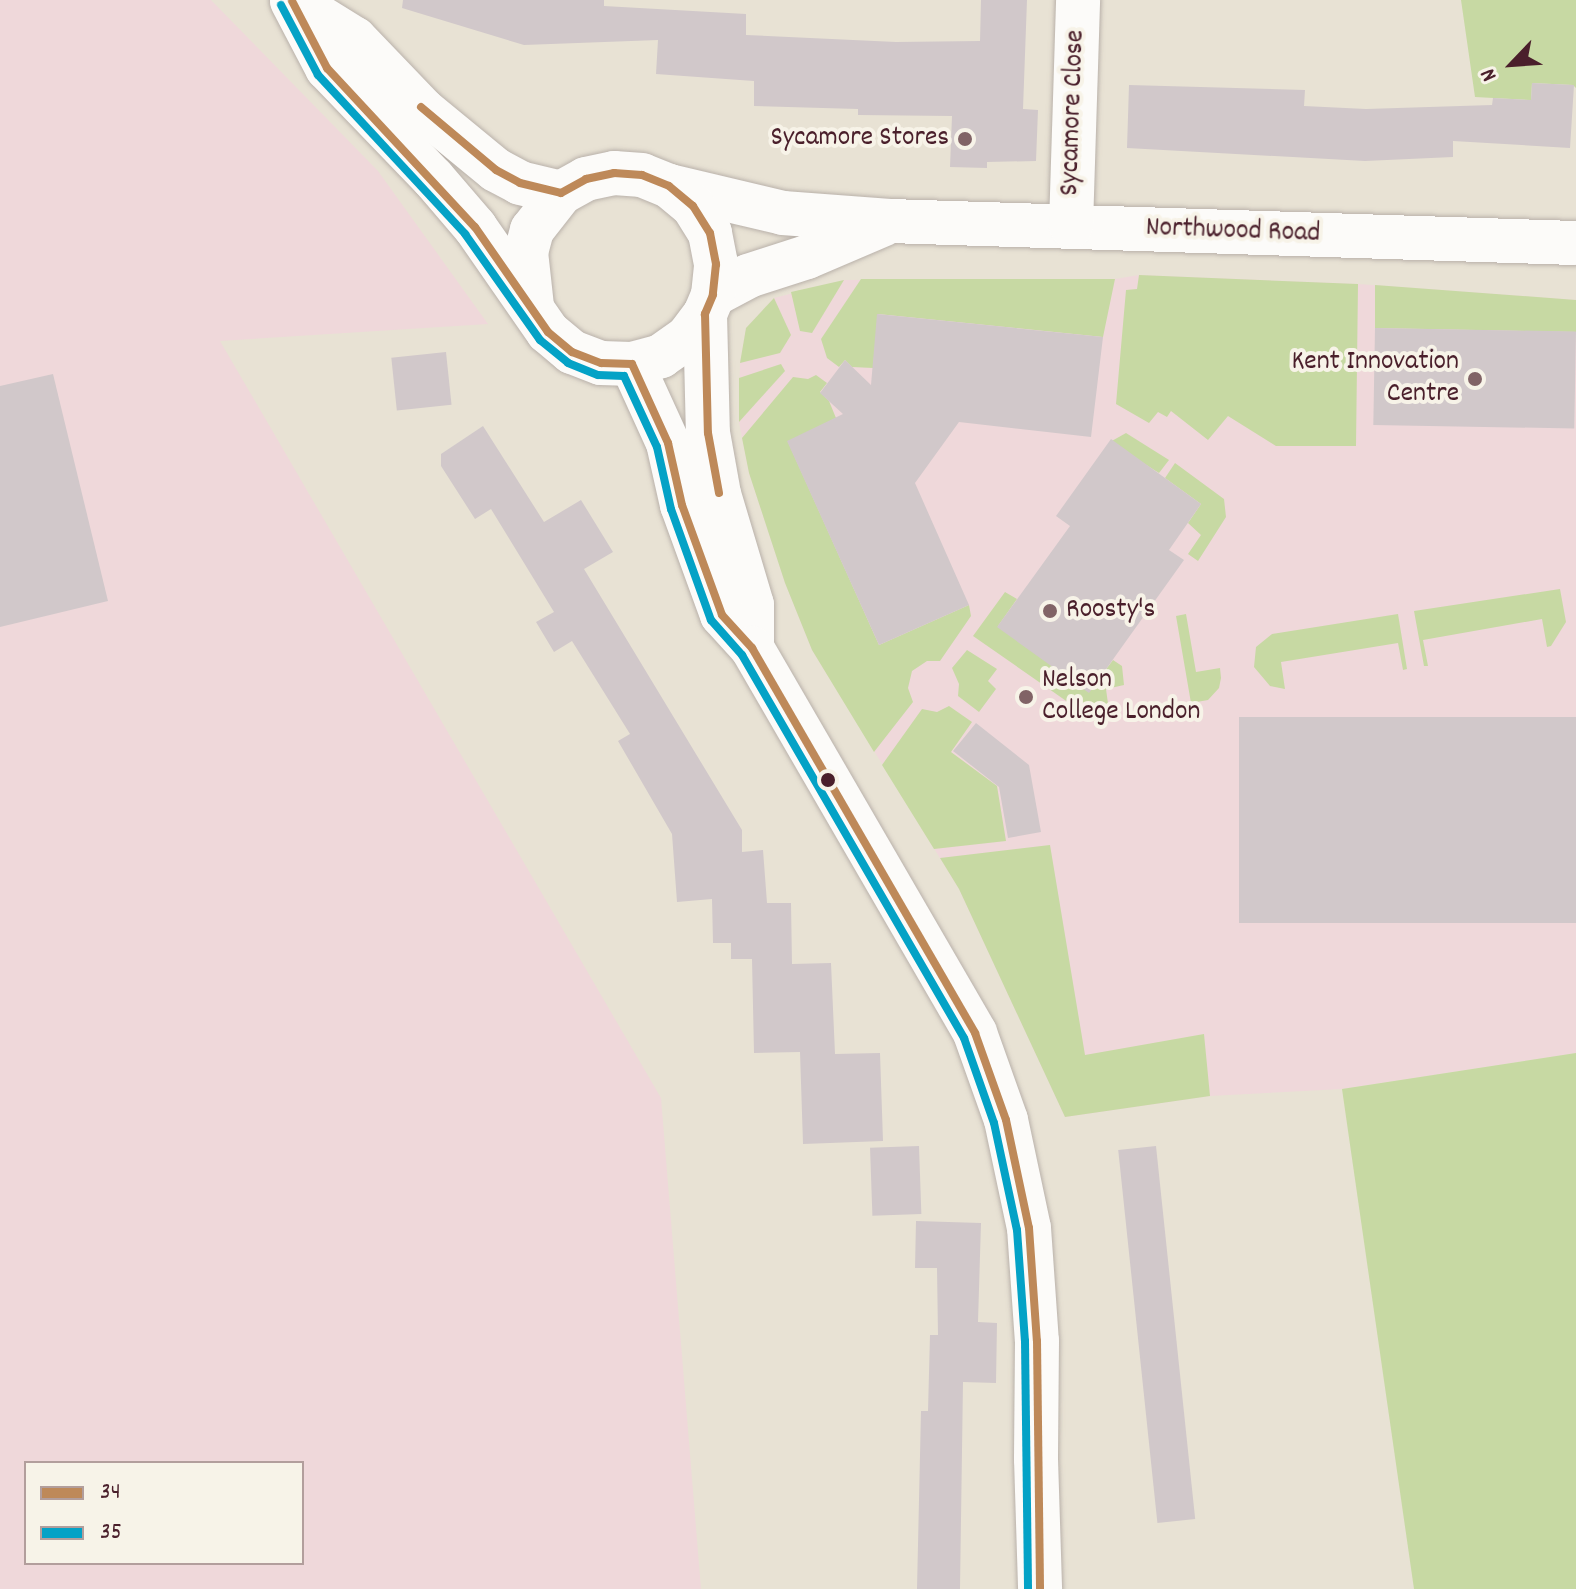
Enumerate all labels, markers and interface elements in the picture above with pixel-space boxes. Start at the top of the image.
north arrow [1472,24,1552,104]
street label: Sycamore Close [1054,29,1094,197]
text: N [1473,63,1506,86]
place label: Sycamore Stores [770,122,949,156]
marker: Sycamore Stores [956,130,974,148]
street label: Northwood Road [1145,212,1321,252]
place label: Kent Innovation Centre [1291,346,1459,412]
marker: Kent Innovation Centre [1466,370,1484,388]
place label: Roosty's [1066,594,1155,628]
marker: Roosty's [1041,602,1059,620]
place label: Nelson College London [1042,664,1200,730]
marker: Nelson College London [1017,688,1035,706]
unlabelled marker [820,772,836,788]
legend [24,1461,304,1565]
text: 34 [100,1476,121,1510]
text: 35 [100,1516,122,1550]

